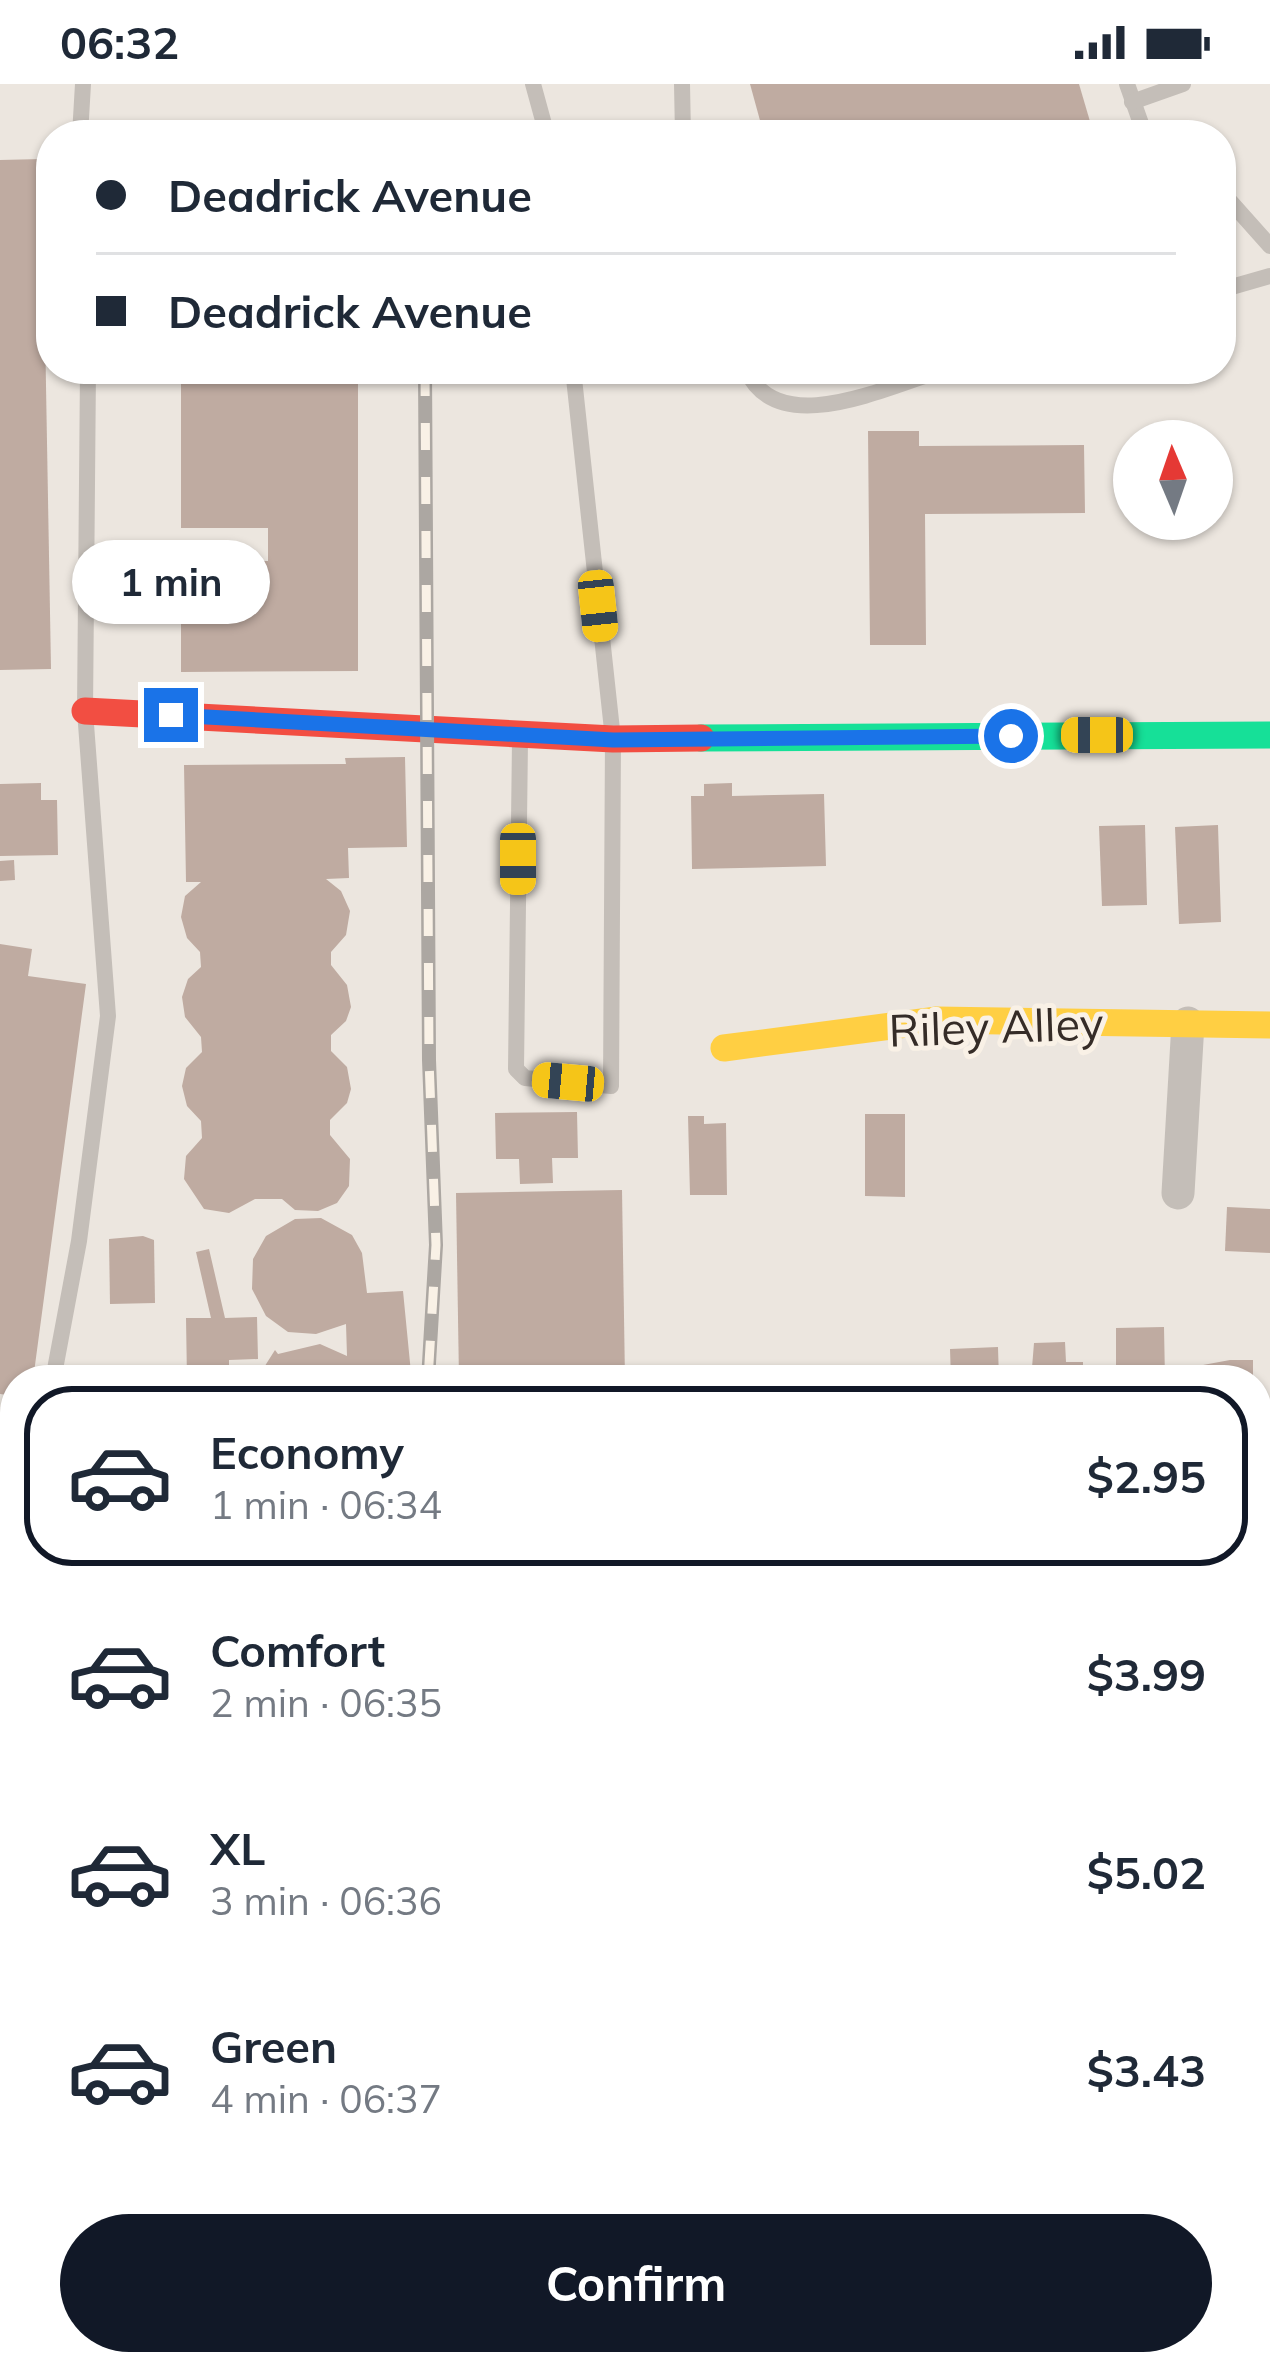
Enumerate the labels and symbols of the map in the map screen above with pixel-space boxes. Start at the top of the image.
north arrow [1113,420,1233,540]
callout: 1 min [72,541,270,625]
car [576,568,620,644]
route end [144,688,198,742]
route start [984,709,1038,763]
car [1061,717,1133,753]
car [500,823,536,895]
street label: Riley Alley [888,994,1104,1058]
car [531,1061,605,1103]

